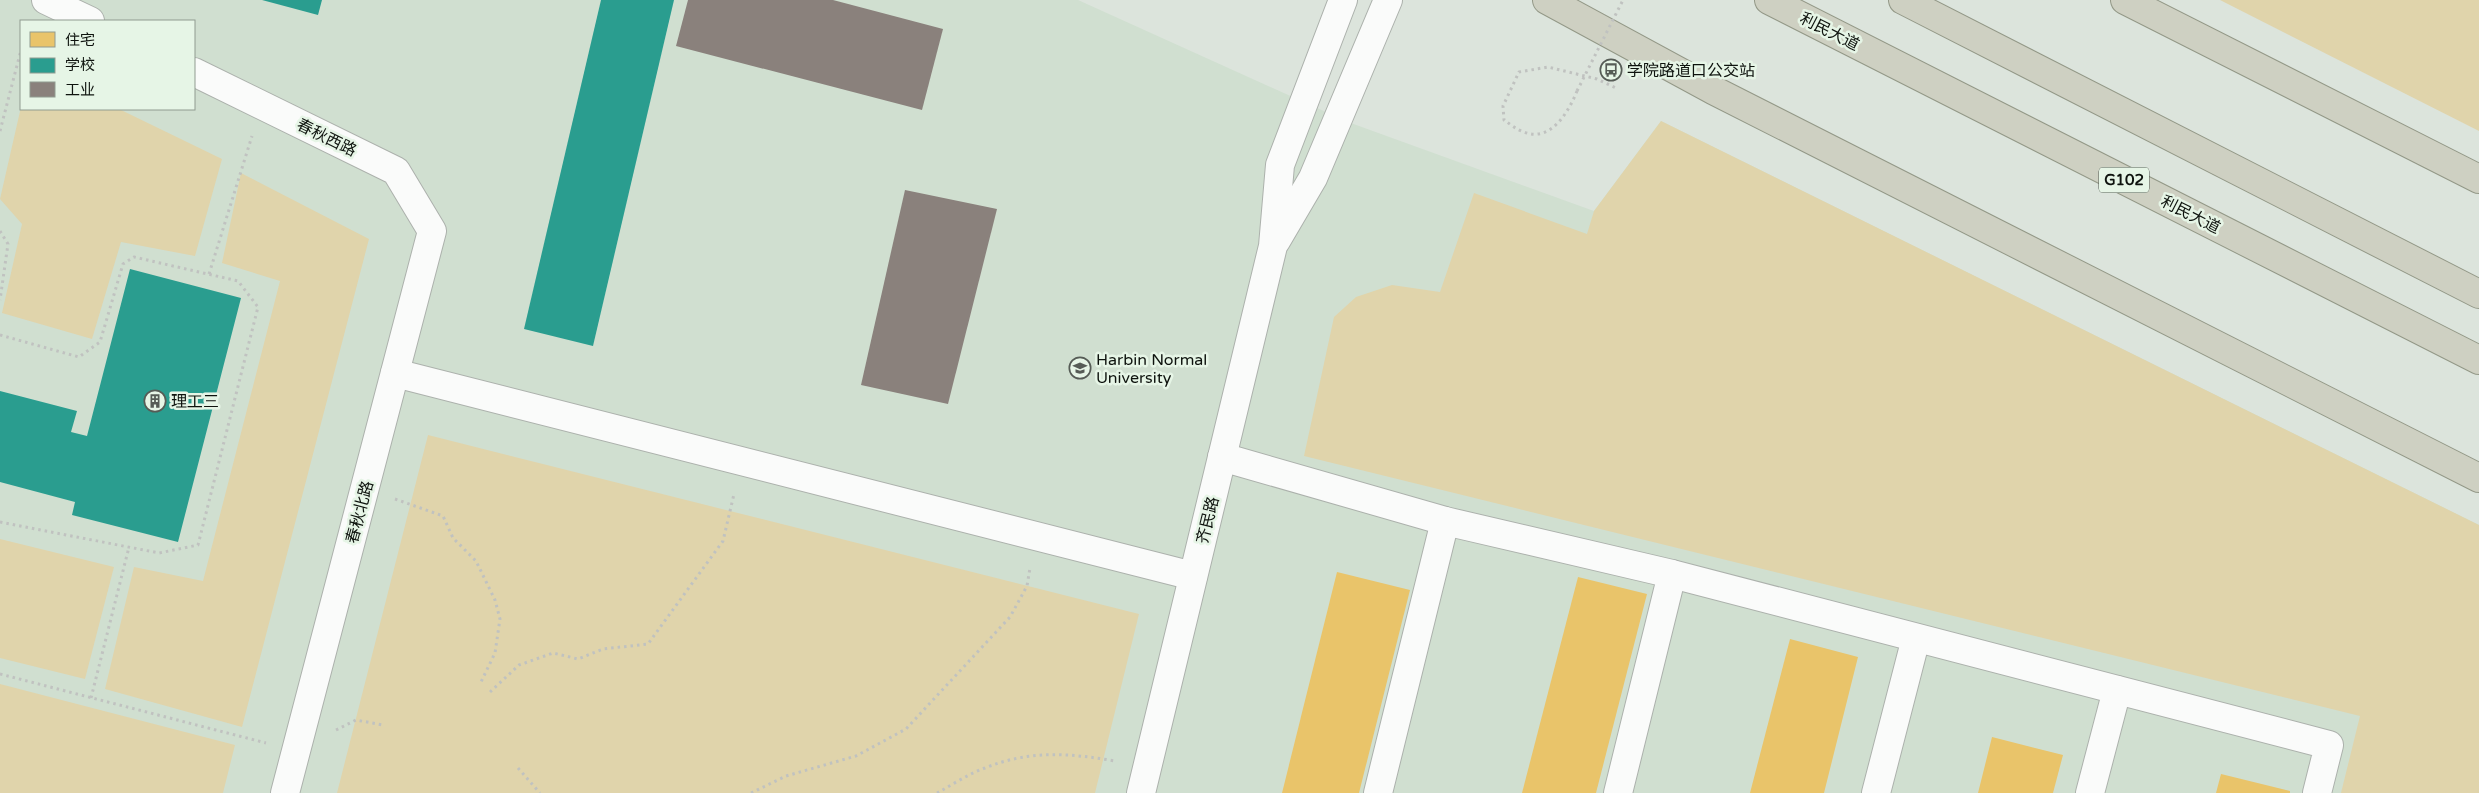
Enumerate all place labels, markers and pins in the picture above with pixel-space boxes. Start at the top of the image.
bus stop icon: 学院路道口公交站 [1599,58,1623,82]
place label: 学院路道口公交站 [1627,61,1755,81]
place label: Harbin Normal University [1096,350,1207,388]
school or university icon: Harbin Normal University [1068,356,1092,380]
building icon: 理工三 [143,389,167,413]
place label: 理工三 [171,392,219,412]

